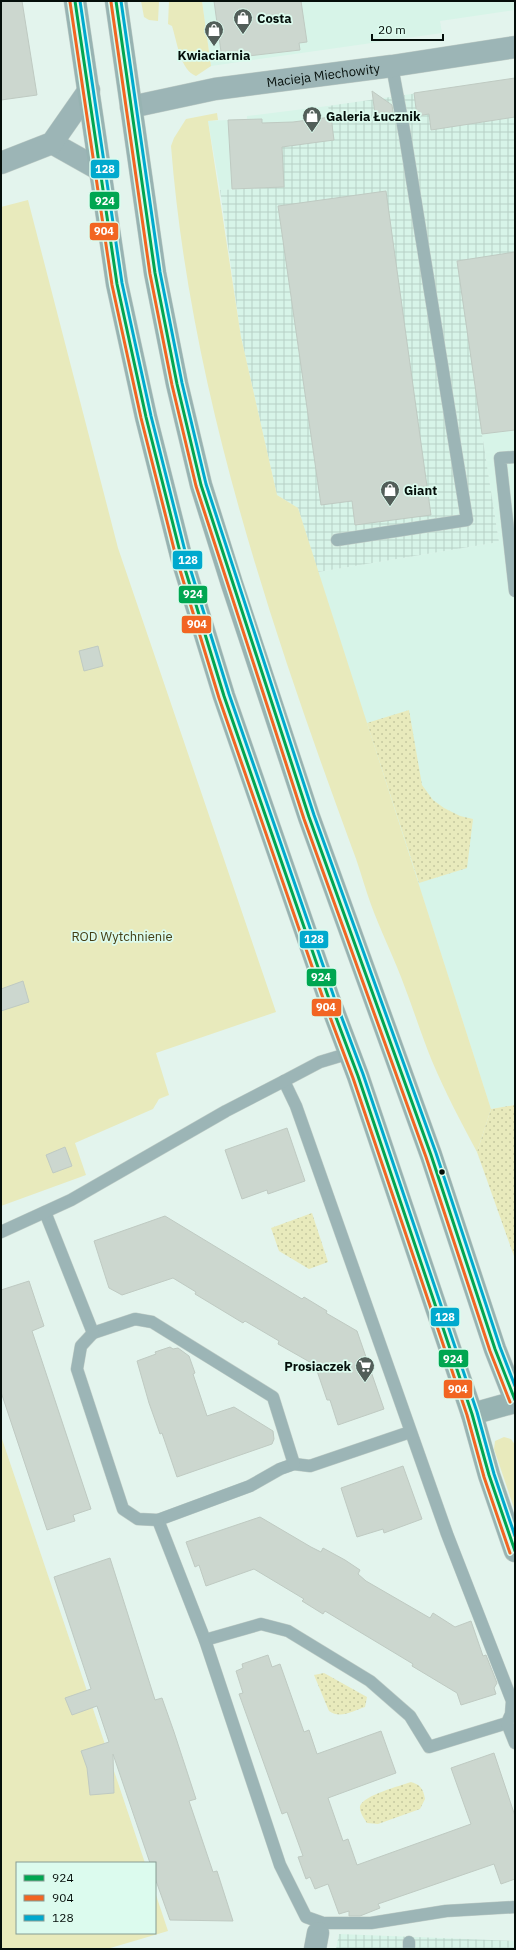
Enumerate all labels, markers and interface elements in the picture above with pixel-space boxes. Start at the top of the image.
shop icon: Costa [232,7,254,35]
place label: Costa [257,10,292,27]
scale bar [372,16,443,42]
shop icon: Kwiaciarnia [203,19,225,47]
text: 20 m [378,22,406,37]
place label: Kwiaciarnia [178,47,250,64]
street label: Macieja Miechowity [266,60,381,91]
shop icon: Galeria Łucznik [301,105,323,133]
place label: Galeria Łucznik [326,108,421,125]
line badge: 128 [90,159,120,179]
text: 128 [95,162,115,176]
line badge: 924 [89,191,120,210]
text: 924 [95,194,115,208]
line badge: 904 [89,222,119,241]
text: 904 [94,224,114,238]
shop icon: Giant [379,479,401,507]
place label: Giant [404,482,437,499]
line badge: 128 [172,550,203,570]
text: 128 [178,553,198,567]
line badge: 924 [178,585,208,604]
text: 924 [183,587,203,601]
line badge: 904 [181,615,212,634]
text: 904 [187,617,207,631]
park label: ROD Wytchnienie [71,928,173,945]
line badge: 128 [299,930,329,949]
text: 128 [304,932,324,946]
line badge: 924 [306,968,337,987]
text: 924 [311,970,331,984]
line badge: 904 [311,998,342,1017]
text: 904 [316,1000,336,1014]
unlabelled marker [437,1167,447,1177]
line badge: 128 [430,1307,460,1327]
text: 128 [435,1310,455,1324]
line badge: 924 [438,1349,469,1368]
text: 924 [443,1352,463,1366]
supermarket icon: Prosiaczek [354,1355,376,1383]
place label: Prosiaczek [284,1358,351,1375]
line badge: 904 [443,1379,473,1399]
text: 904 [448,1382,468,1396]
legend [16,1862,156,1934]
text: 924 [52,1870,74,1885]
text: 904 [52,1890,74,1905]
text: 128 [52,1910,74,1925]

